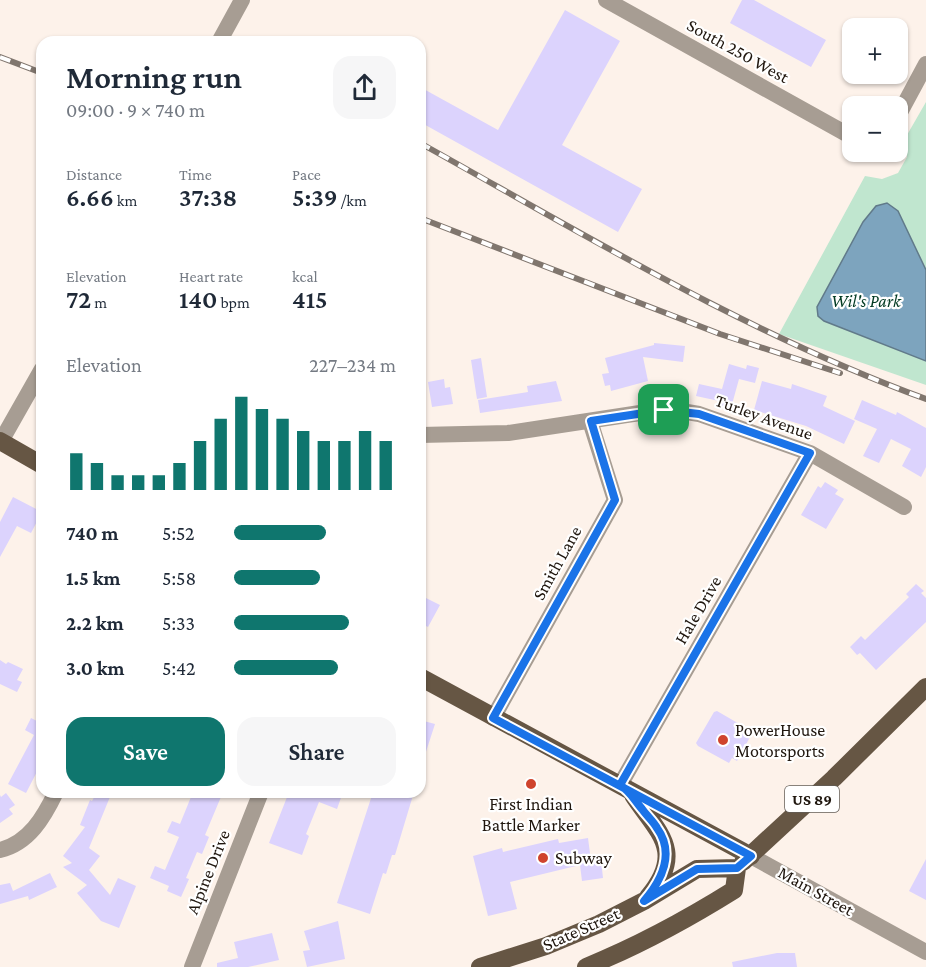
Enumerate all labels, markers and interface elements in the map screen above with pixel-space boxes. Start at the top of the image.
street label: South 250 West [684,15,793,88]
map controls [842,18,908,162]
button: + [842,18,908,84]
button: share [333,56,396,119]
text: Morning run [66,58,242,95]
button: − [842,96,908,162]
text: 09:00 · 9 × 740 m [66,99,205,121]
text: Distance [66,166,122,183]
text: Time [179,166,212,183]
text: Pace [292,166,321,183]
text: 6.66 [66,183,114,212]
text: 37:38 [179,183,237,212]
text: 5:39 [292,183,338,212]
text: km [114,192,137,209]
text: /km [338,192,367,209]
text: Elevation [66,268,127,285]
text: Heart rate [179,268,243,285]
text: kcal [292,268,318,285]
text: 72 [66,285,91,314]
text: 140 [179,285,217,314]
text: 415 [292,285,328,314]
park label: Wil's Park [831,291,902,311]
text: m [91,294,107,311]
text: bpm [217,294,250,311]
text: Elevation [66,354,142,376]
text: 227–234 m [309,354,396,376]
pin [638,384,689,435]
street label: Turley Avenue [712,390,816,444]
icon: arrive [647,393,680,426]
text: 740 m [66,522,118,544]
text: 5:52 [162,522,194,544]
street label: Smith Lane [528,522,586,603]
text: 1.5 km [66,567,121,589]
text: 5:58 [162,567,196,589]
street label: Hale Drive [671,572,726,648]
text: 2.2 km [66,612,124,634]
text: 5:33 [162,612,195,634]
text: 3.0 km [66,657,125,679]
text: 5:42 [162,657,196,679]
button: Save [66,717,225,786]
button: Share [237,717,396,786]
place label: PowerHouse Motorsports [735,720,825,761]
marker: PowerHouse Motorsports [716,733,730,747]
marker: First Indian Battle Marker [524,777,538,791]
road number: US 89 [785,786,839,812]
place label: First Indian Battle Marker [482,794,581,835]
street label: Alpine Drive [182,827,234,917]
place label: Subway [555,848,613,868]
marker: Subway [536,851,550,865]
street label: Main Street [775,862,858,920]
street label: State Street [540,903,623,955]

